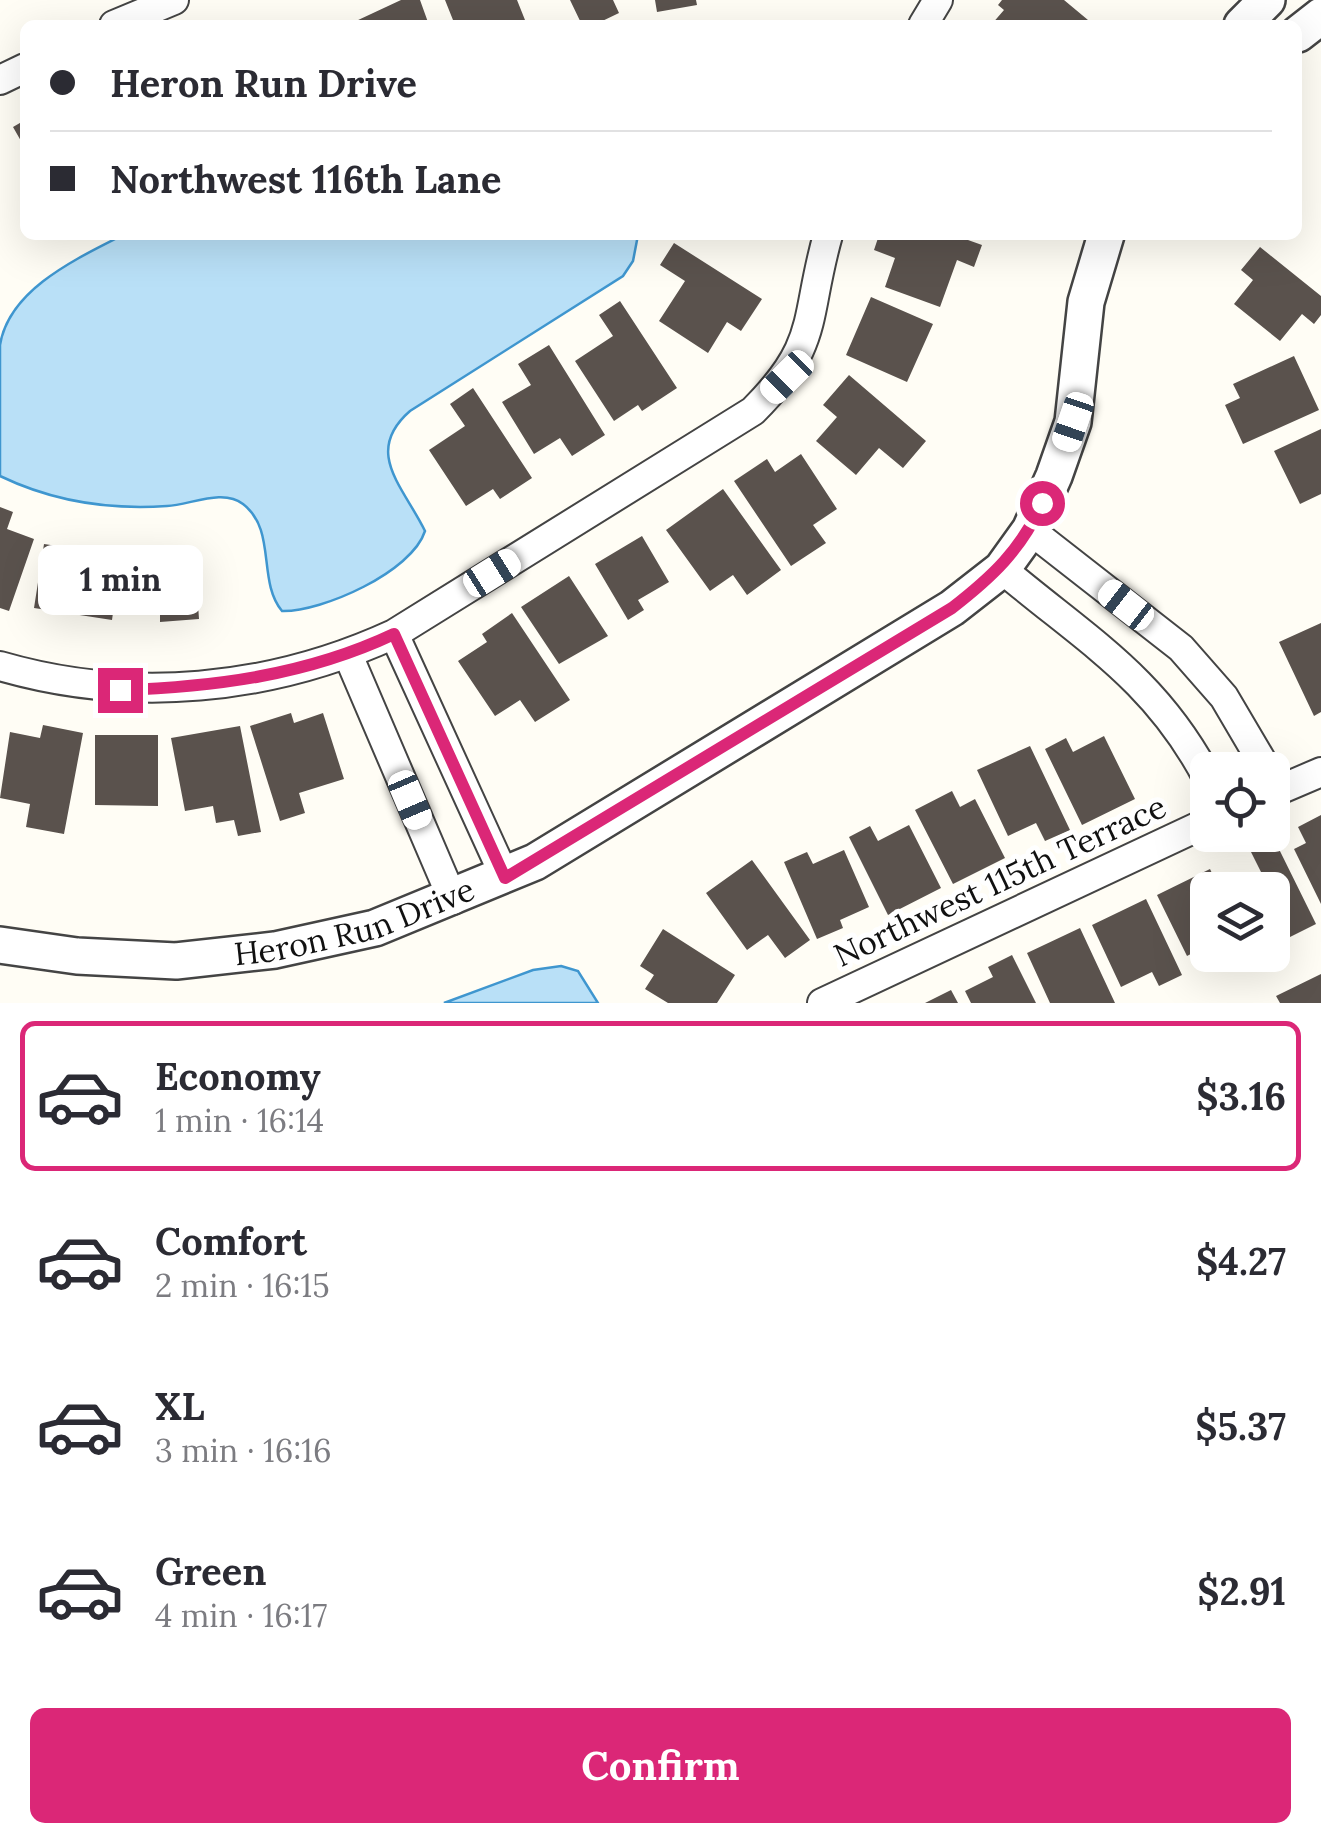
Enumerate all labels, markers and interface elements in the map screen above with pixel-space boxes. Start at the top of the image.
text: Heron Run Drive [110,59,417,107]
text: Northwest 116th Lane [110,155,501,203]
car [755,345,819,409]
car [1049,389,1097,455]
route start [1020,481,1065,526]
car [459,544,525,602]
callout: 1 min [38,545,202,615]
text: 1 min [80,559,161,600]
car [1093,575,1159,635]
route end [98,668,143,713]
map controls [1190,752,1290,972]
button: locate [1190,752,1290,852]
car [384,767,436,833]
street label: Northwest 115th Terrace [827,786,1172,976]
street label: Heron Run Drive [232,868,480,974]
button: layers [1190,872,1290,972]
icon: car [35,1051,125,1141]
text: Economy [155,1052,321,1100]
text: $3.16 [1196,1072,1286,1120]
text: 1 min · 16:14 [155,1100,324,1141]
icon: car [35,1216,125,1306]
text: Comfort [155,1217,307,1265]
text: $4.27 [1196,1237,1286,1285]
text: 2 min · 16:15 [155,1265,330,1306]
icon: car [35,1381,125,1471]
text: XL [155,1382,205,1430]
text: $5.37 [1195,1402,1286,1450]
text: 3 min · 16:16 [155,1430,331,1471]
icon: car [35,1546,125,1636]
text: Green [155,1547,267,1595]
text: $2.91 [1197,1567,1286,1615]
text: 4 min · 16:17 [155,1595,327,1636]
button: Confirm [30,1708,1291,1823]

